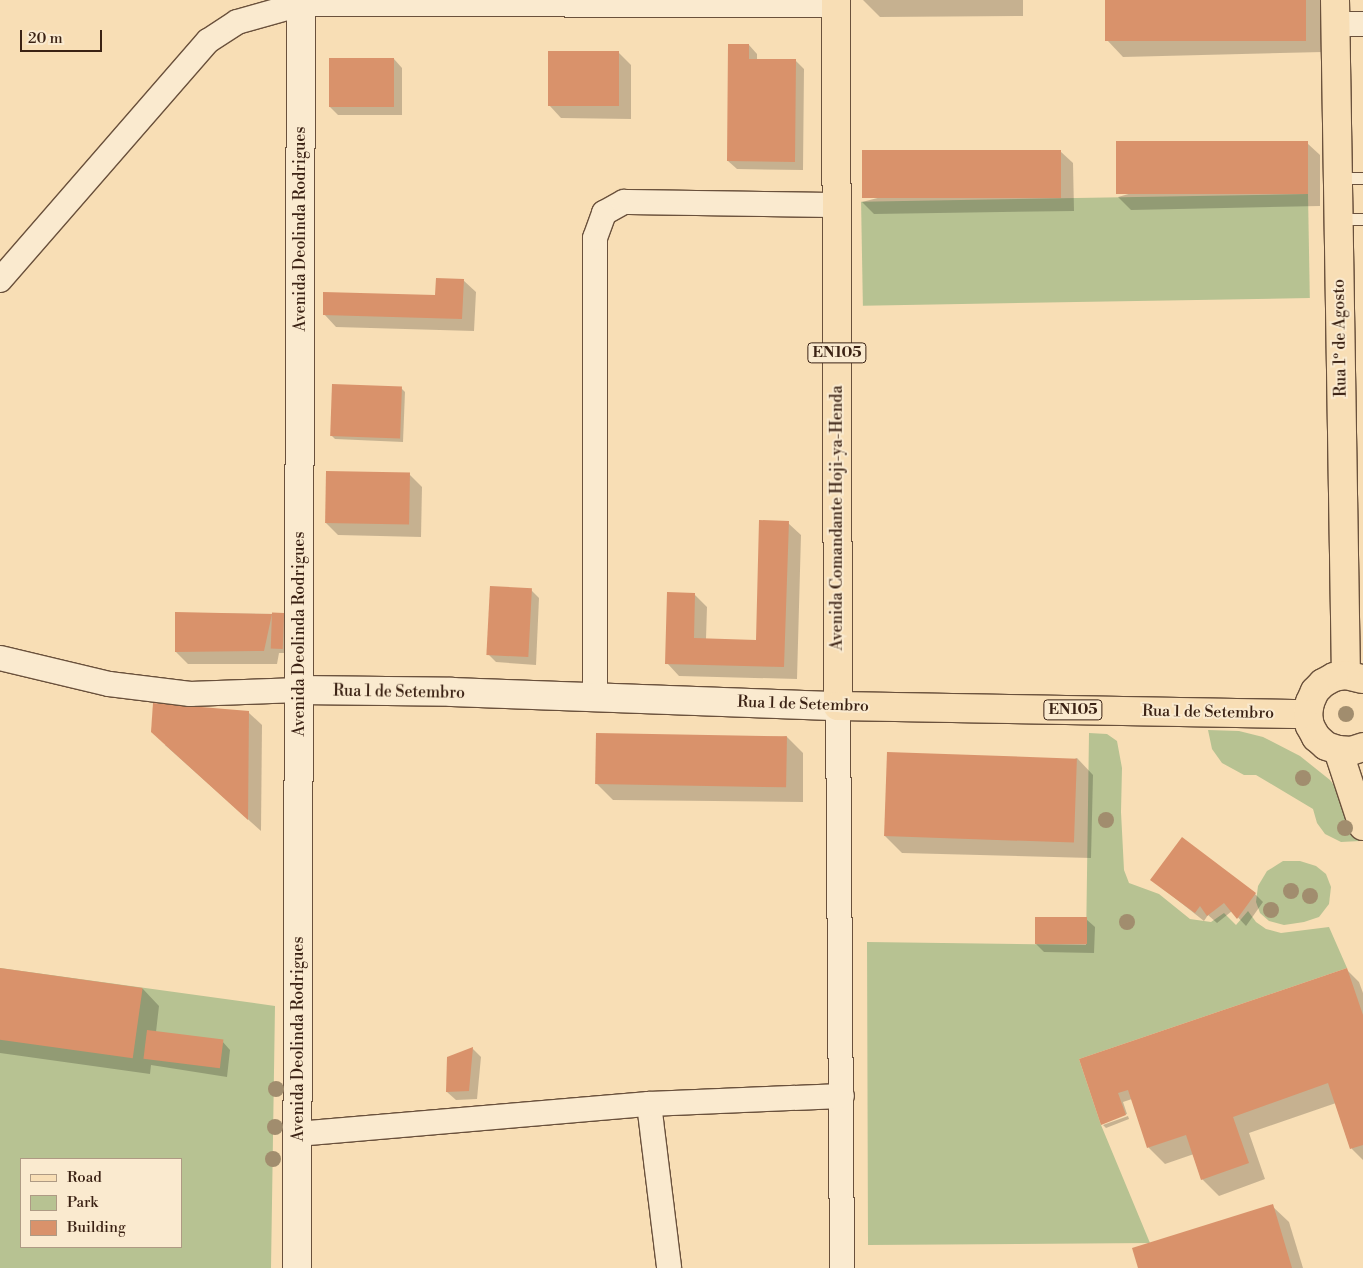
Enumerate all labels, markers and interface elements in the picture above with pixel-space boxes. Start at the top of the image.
scale bar [22,20,105,52]
text: 20 m [28,29,63,48]
street label: Avenida Deolinda Rodrigues [290,127,310,331]
street label: Rua 1º de Agosto [1329,279,1351,397]
road number: EN105 [807,340,867,366]
street label: Avenida Comandante Hoji-ya-Henda [827,386,847,650]
street label: Avenida Deolinda Rodrigues [289,532,309,736]
street label: Rua 1 de Setembro [333,681,465,703]
street label: Rua 1 de Setembro [737,692,869,716]
road number: EN105 [1043,698,1103,722]
street label: Rua 1 de Setembro [1142,701,1274,723]
street label: Avenida Deolinda Rodrigues [288,937,308,1141]
legend [20,1158,182,1248]
text: Road [67,1168,102,1187]
text: Park [67,1193,98,1212]
text: Building [67,1218,126,1237]

